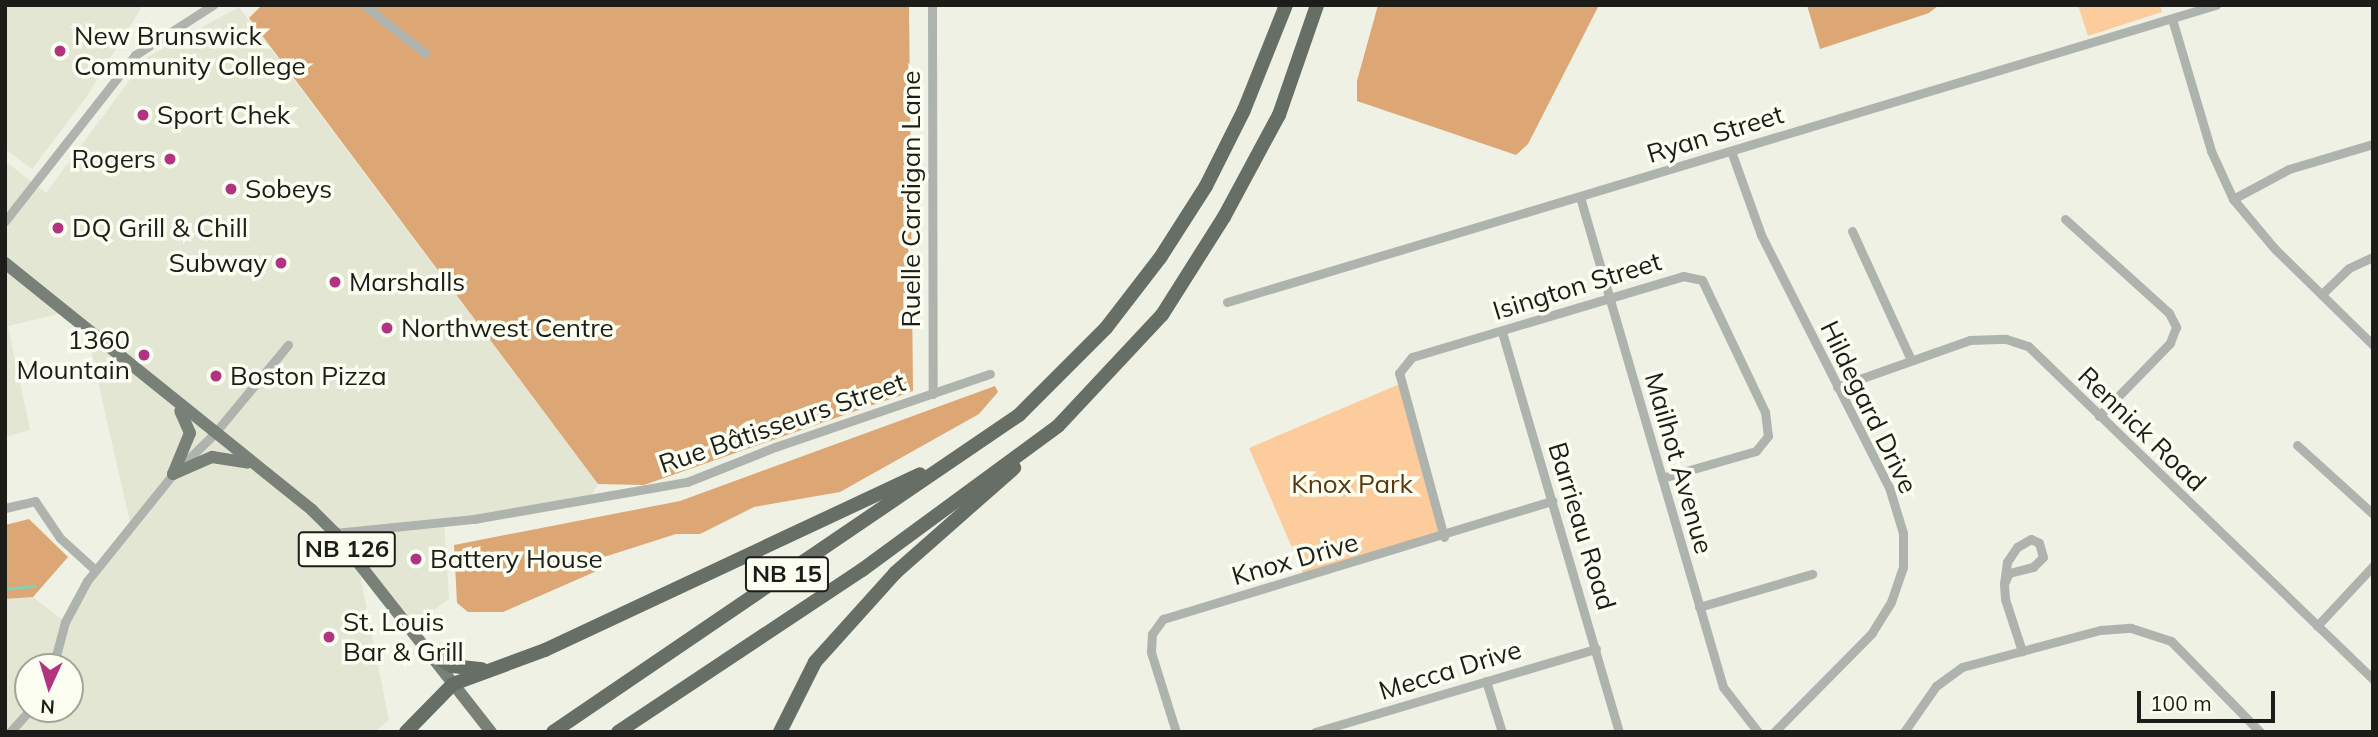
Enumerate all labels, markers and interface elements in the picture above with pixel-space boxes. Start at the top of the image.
place label: New Brunswick Community College [74,20,306,82]
marker: New Brunswick Community College [52,43,68,59]
street label: Ruelle Cardigan Lane [895,71,927,327]
street label: Ryan Street [1643,98,1787,170]
place label: Sport Chek [157,99,290,131]
marker: Sport Chek [135,107,151,123]
place label: Rogers [71,143,156,175]
marker: Rogers [162,151,178,167]
place label: Sobeys [245,173,332,205]
marker: Sobeys [223,181,239,197]
place label: DQ Grill & Chill [72,212,248,244]
marker: DQ Grill & Chill [50,220,66,236]
street label: Isington Street [1489,246,1665,326]
place label: Subway [169,247,267,279]
marker: Subway [273,255,289,271]
place label: Marshalls [349,266,465,298]
marker: Marshalls [327,274,343,290]
place label: Northwest Centre [401,312,614,344]
street label: Hildegard Drive [1814,316,1924,498]
marker: Northwest Centre [379,320,395,336]
place label: 1360 Mountain [16,324,130,386]
marker: 1360 Mountain [136,347,152,363]
place label: Boston Pizza [230,360,387,392]
street label: Rennick Road [2072,360,2212,498]
street label: Rue Bâtisseurs Street [655,366,909,480]
marker: Boston Pizza [208,368,224,384]
street label: Mailhot Avenue [1638,369,1720,557]
street label: Barrieau Road [1542,438,1622,614]
park label: Knox Park [1291,468,1413,500]
street label: Knox Drive [1228,526,1362,592]
road number: NB 126 [296,528,398,570]
place label: Battery House [430,543,603,575]
marker: Battery House [408,551,424,567]
road number: NB 15 [743,554,831,594]
place label: St. Louis Bar & Grill [343,606,464,668]
marker: St. Louis Bar & Grill [321,629,337,645]
street label: Mecca Drive [1375,634,1525,706]
north arrow [14,653,84,723]
scale bar [2140,678,2278,722]
text: 100 m [2150,690,2212,716]
text: N [40,694,56,719]

